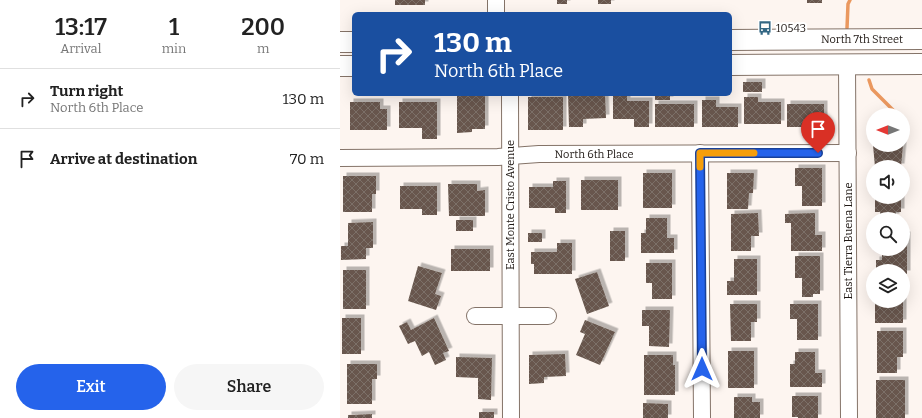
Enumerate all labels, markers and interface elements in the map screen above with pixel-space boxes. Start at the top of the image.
text: 13:17 [55,13,107,41]
text: 1 [169,13,179,41]
text: 200 [241,13,285,41]
bus stop icon: 10543 [757,20,773,36]
place label: 10543 [776,22,806,35]
text: 130 m [434,26,512,59]
icon: right [368,28,420,80]
street label: North 7th Street [821,33,903,46]
text: Arrival [60,41,101,56]
text: min [162,41,186,56]
text: m [257,41,269,56]
text: North 6th Place [434,60,563,82]
text: Turn right [50,82,123,100]
icon: right [16,88,38,110]
text: 130 m [282,90,324,108]
text: North 6th Place [50,100,143,115]
north arrow [866,108,910,152]
map controls [866,108,910,308]
pin [801,112,835,153]
icon: arrive [807,118,829,140]
street label: East Monte Cristo Avenue [504,140,517,270]
icon: arrive [16,148,38,170]
street label: North 6th Place [555,148,633,161]
text: Arrive at destination [50,150,197,168]
text: 70 m [290,150,324,168]
button: sound [866,160,910,204]
street label: East Tierra Buena Lane [842,183,855,299]
button: search [866,212,910,256]
button: layers [866,264,910,308]
position arrow [681,348,723,390]
button: Exit [16,364,166,410]
button: Share [174,364,324,410]

